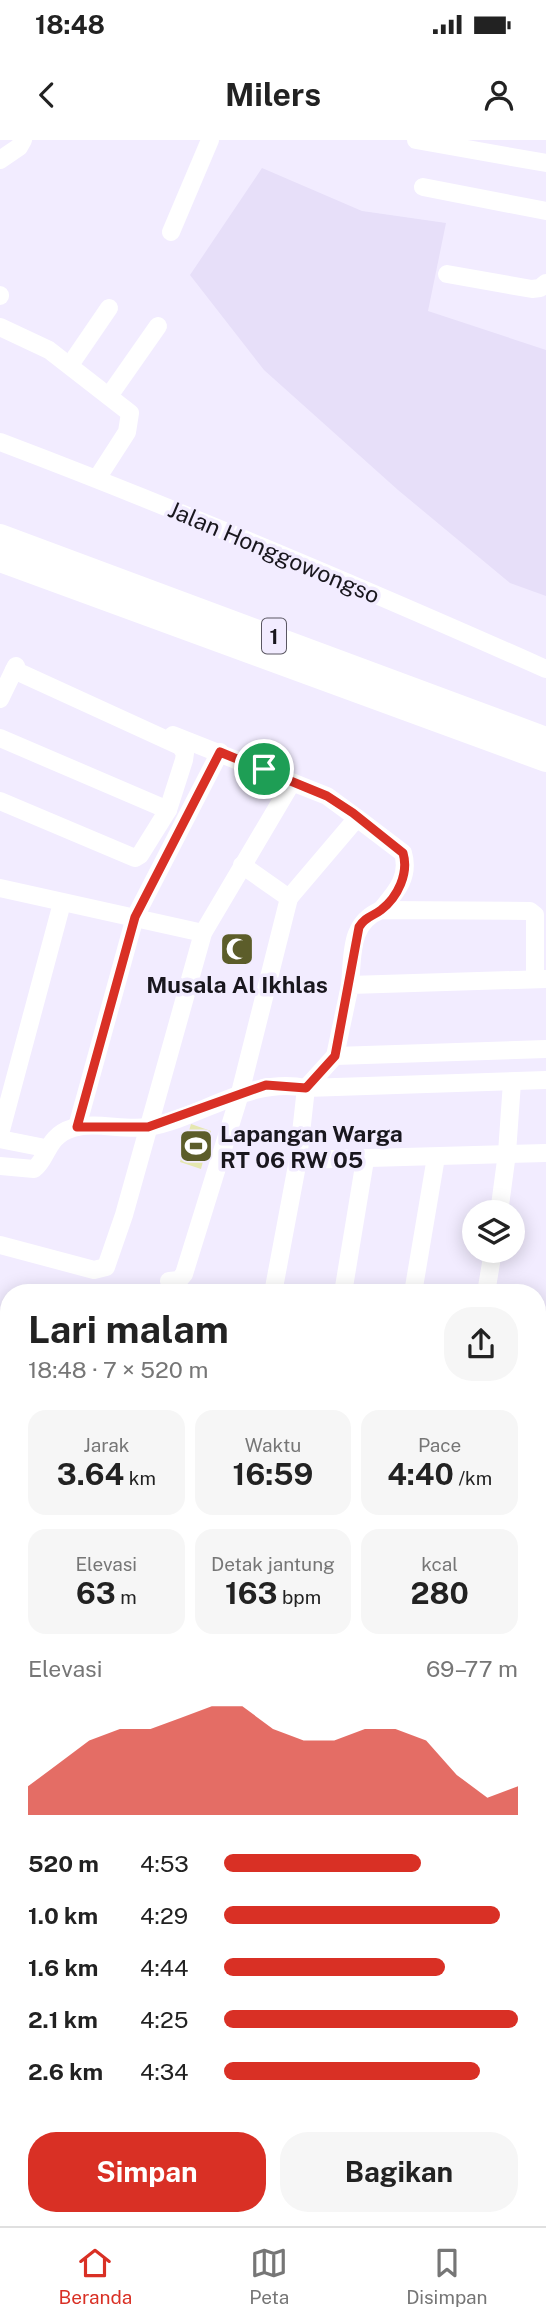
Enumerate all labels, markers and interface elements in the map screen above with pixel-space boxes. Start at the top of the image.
text: 18:48 [35,9,105,40]
icon: back [28,76,66,114]
text: Milers [225,76,321,113]
icon: person [480,76,518,114]
street label: Jalan Honggowongso [164,495,384,609]
road number: 1 [262,618,286,654]
pin [234,739,294,799]
icon: arrive [245,750,283,788]
mosque icon: Musala Al Ikhlas [218,930,256,968]
place label: Musala Al Ikhlas [146,971,328,998]
place label: Lapangan Warga RT 06 RW 05 [220,1120,403,1173]
sports icon: Lapangan Warga RT 06 RW 05 [177,1127,215,1165]
map controls [462,1200,525,1263]
button: layers [462,1200,525,1263]
text: Lari malam [28,1307,229,1352]
button: share [444,1307,518,1381]
text: 18:48 · 7 × 520 m [28,1356,208,1383]
text: Jarak [83,1434,129,1456]
text: Waktu [245,1434,301,1456]
text: Pace [418,1434,461,1456]
text: 3.64 [57,1456,124,1492]
text: 16:59 [233,1456,313,1492]
text: 4:40 [387,1456,454,1492]
text: km [124,1467,156,1489]
text: /km [454,1467,492,1489]
text: Elevasi [76,1553,137,1575]
text: Detak jantung [211,1553,335,1575]
text: kcal [421,1553,458,1575]
text: 63 [76,1575,116,1611]
text: 163 [225,1575,277,1611]
text: 280 [410,1575,469,1611]
text: m [116,1586,137,1608]
text: bpm [277,1586,321,1608]
text: Elevasi [28,1655,102,1682]
text: 69–77 m [426,1655,518,1682]
text: 520 m [28,1850,99,1877]
text: 4:53 [140,1850,189,1877]
text: 1.0 km [28,1902,98,1929]
text: 4:29 [140,1902,188,1929]
text: 1.6 km [28,1954,98,1981]
text: 4:44 [140,1954,188,1981]
text: 2.1 km [28,2006,98,2033]
text: 4:25 [140,2006,189,2033]
text: 2.6 km [28,2058,103,2085]
text: 4:34 [140,2058,189,2085]
button: Simpan [28,2132,266,2212]
button: Bagikan [280,2132,518,2212]
tab: Beranda [58,2244,132,2308]
tab: Peta [249,2244,289,2308]
tab: Disimpan [406,2244,488,2308]

